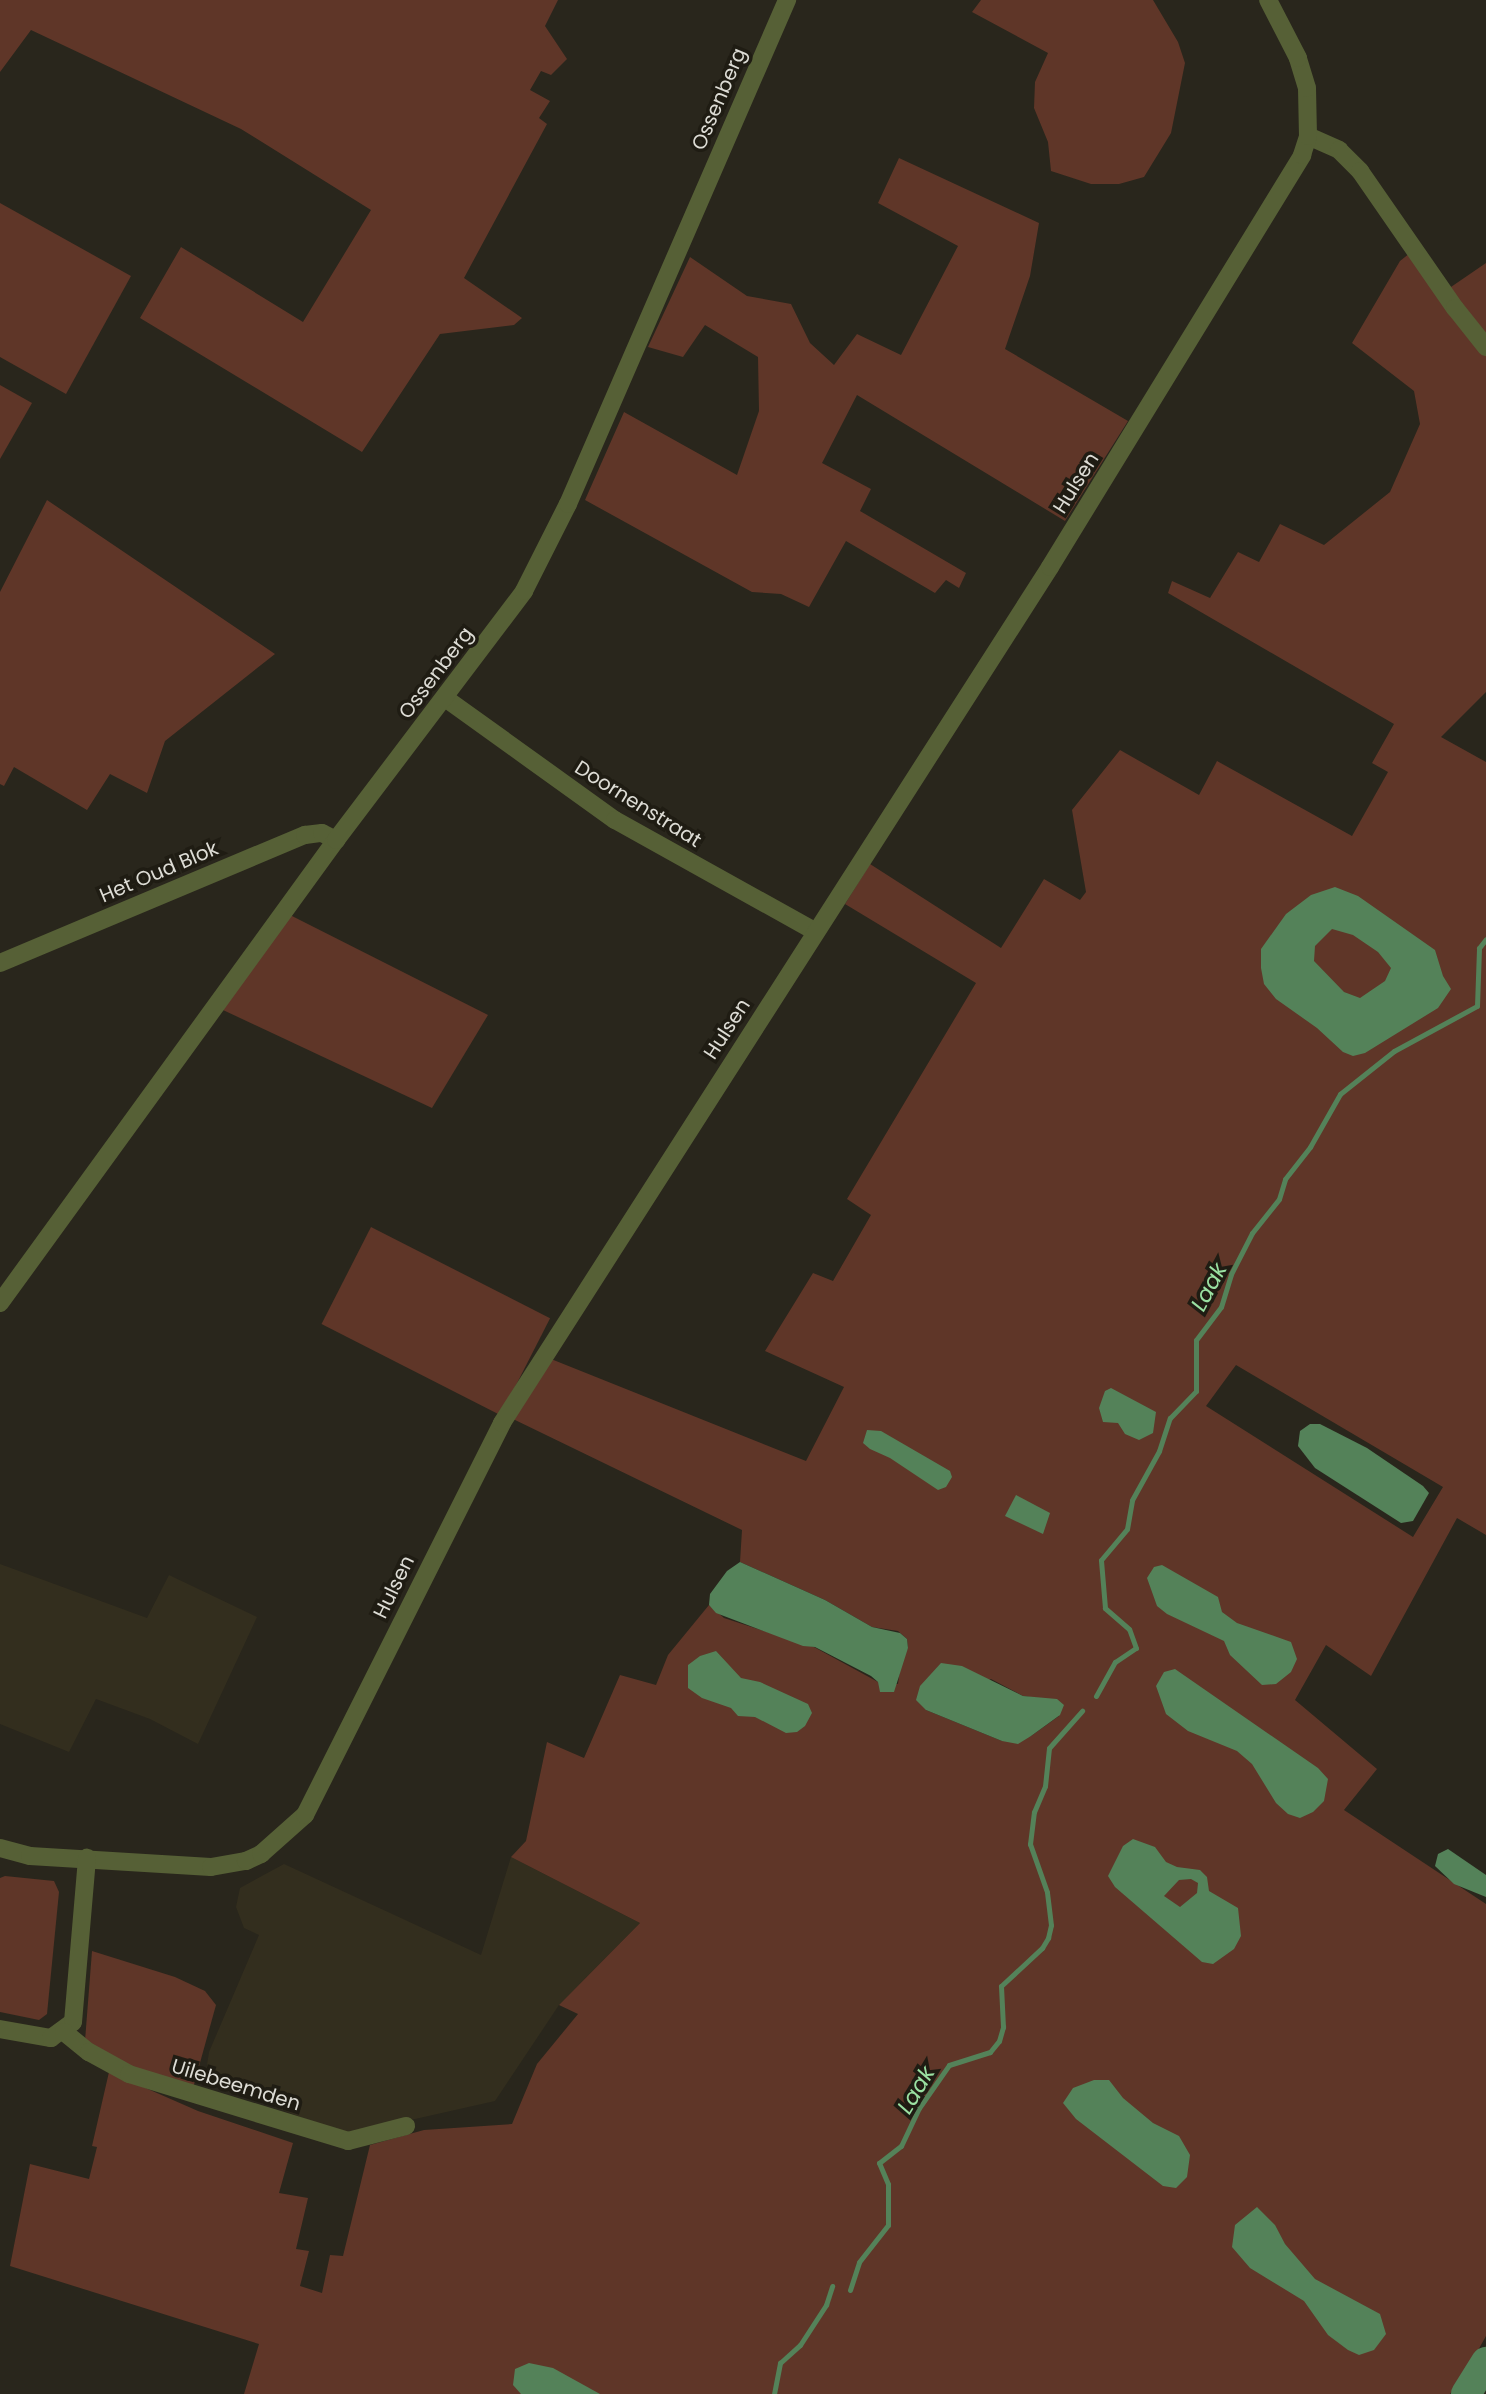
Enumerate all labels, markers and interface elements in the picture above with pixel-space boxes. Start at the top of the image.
street label: Ossenberg [687,44,751,154]
street label: Hulsen [1048,448,1104,518]
street label: Ossenberg [394,622,478,724]
street label: Doornenstraat [570,755,706,853]
street label: Het Oud Blok [96,836,222,908]
street label: Hulsen [699,994,755,1064]
water label: Laak [1185,1258,1233,1316]
street label: Hulsen [368,1552,420,1622]
street label: Uilebeemden [169,2054,303,2116]
water label: Laak [892,2062,940,2118]

